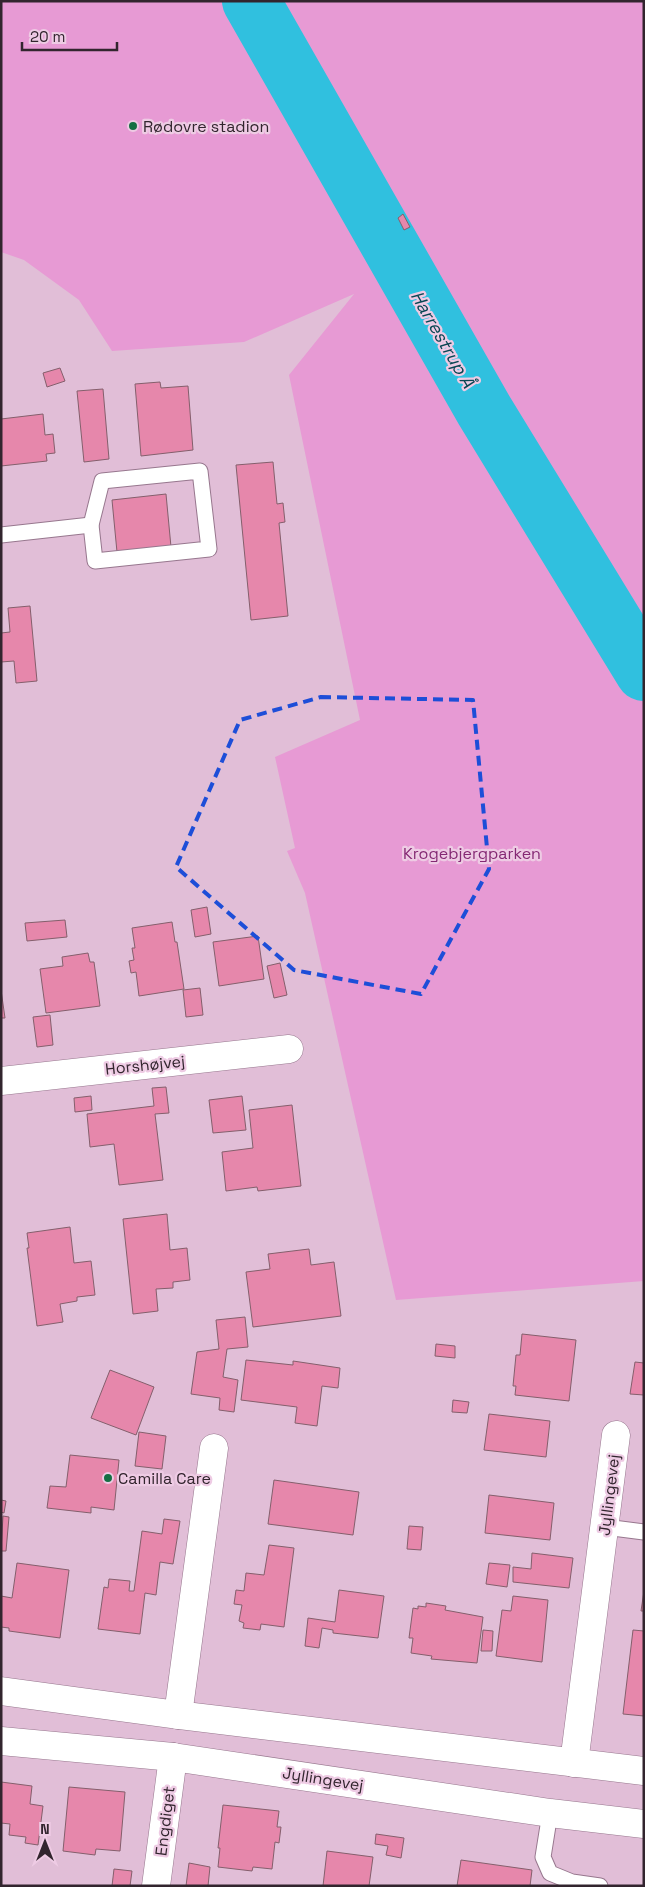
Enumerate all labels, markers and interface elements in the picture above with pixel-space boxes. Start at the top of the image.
scale bar [22,20,118,52]
text: 20 m [30,27,65,46]
place label: Rødovre stadion [143,116,269,137]
marker: Rødovre stadion [127,120,139,132]
water label: Harrestrup Å [406,286,480,392]
park label: Krogebjergparken [403,843,541,864]
street label: Horshøjvej [104,1050,186,1080]
street label: Jyllingevej [594,1453,624,1537]
place label: Camilla Care [118,1468,211,1489]
marker: Camilla Care [102,1472,114,1484]
street label: Jyllingevej [281,1762,365,1796]
street label: Engdiget [150,1785,180,1857]
north arrow [20,1817,70,1867]
text: N [40,1820,50,1838]

